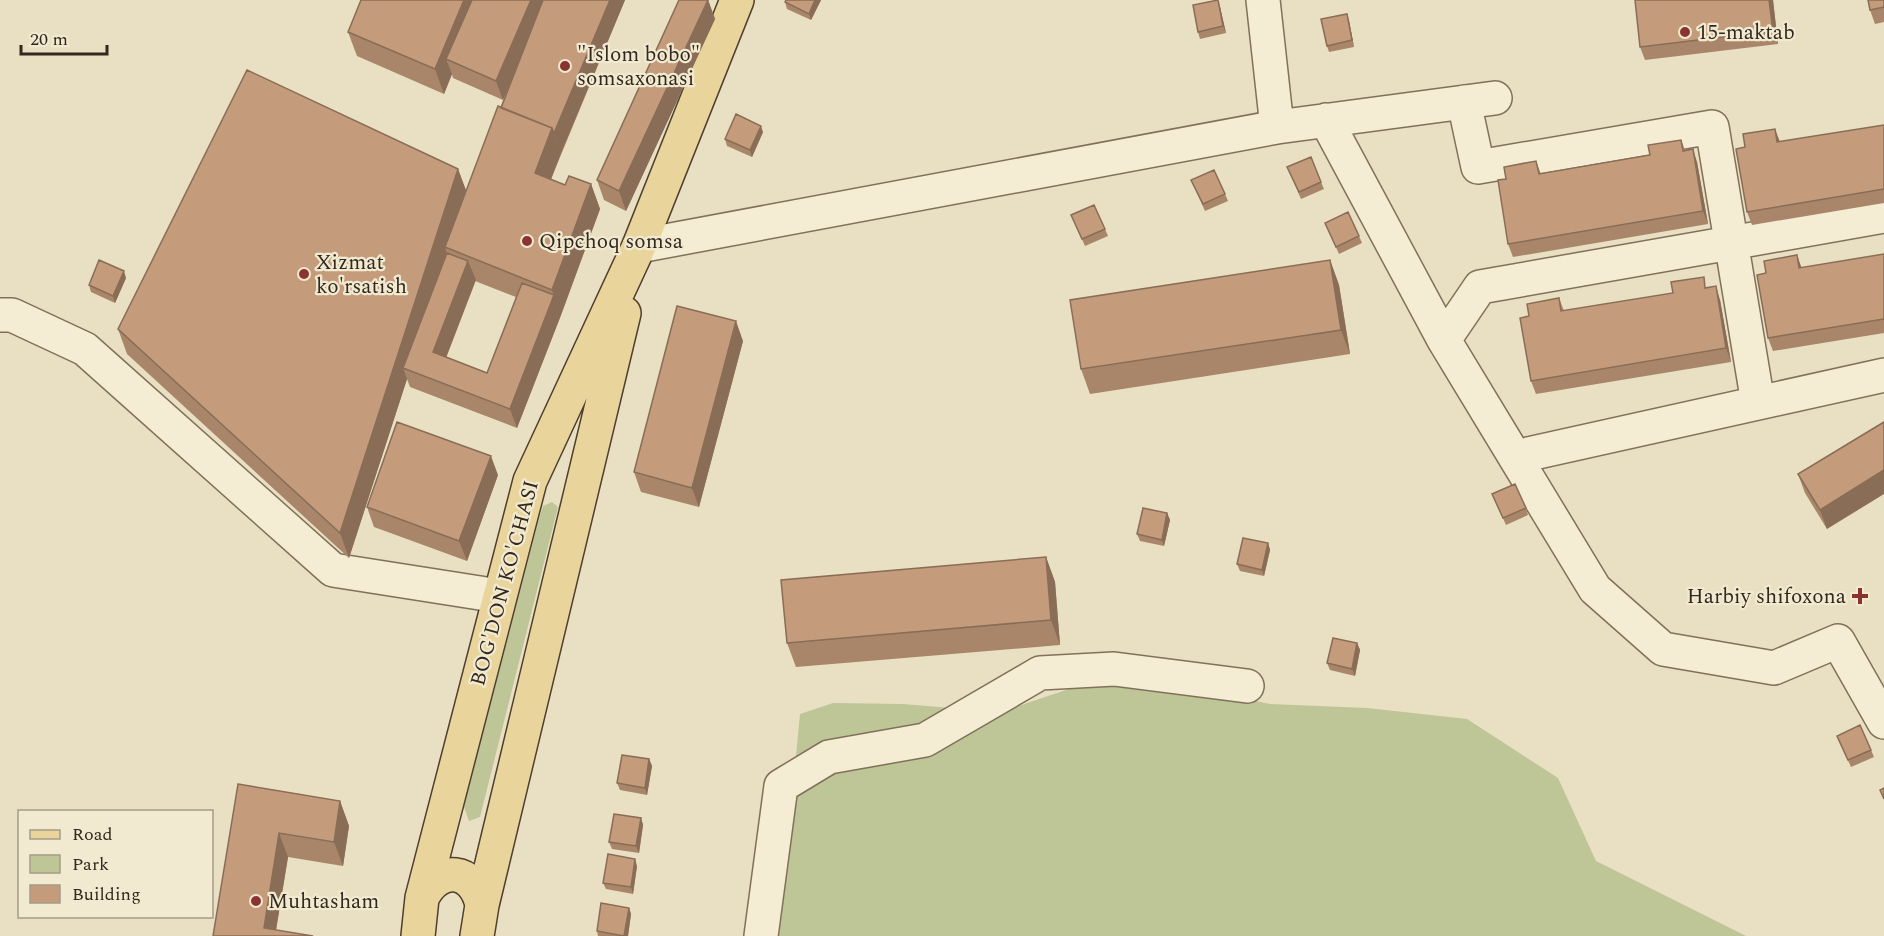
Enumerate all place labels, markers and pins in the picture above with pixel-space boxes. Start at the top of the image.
place label: 15-maktab [1697,17,1795,49]
marker: 15-maktab [1678,25,1692,39]
place label: "Islom bobo" somsaxonasi [577,39,700,95]
marker: "Islom bobo" somsaxonasi [558,59,572,73]
place label: Qipchoq somsa [539,226,684,258]
marker: Qipchoq somsa [520,234,534,248]
place label: Xizmat ko'rsatish [316,247,407,303]
marker: Xizmat ko'rsatish [297,267,311,281]
place label: Harbiy shifoxona [1687,581,1847,613]
marker: Harbiy shifoxona [1851,587,1869,605]
place label: Muhtasham [268,886,379,918]
marker: Muhtasham [249,894,263,908]

